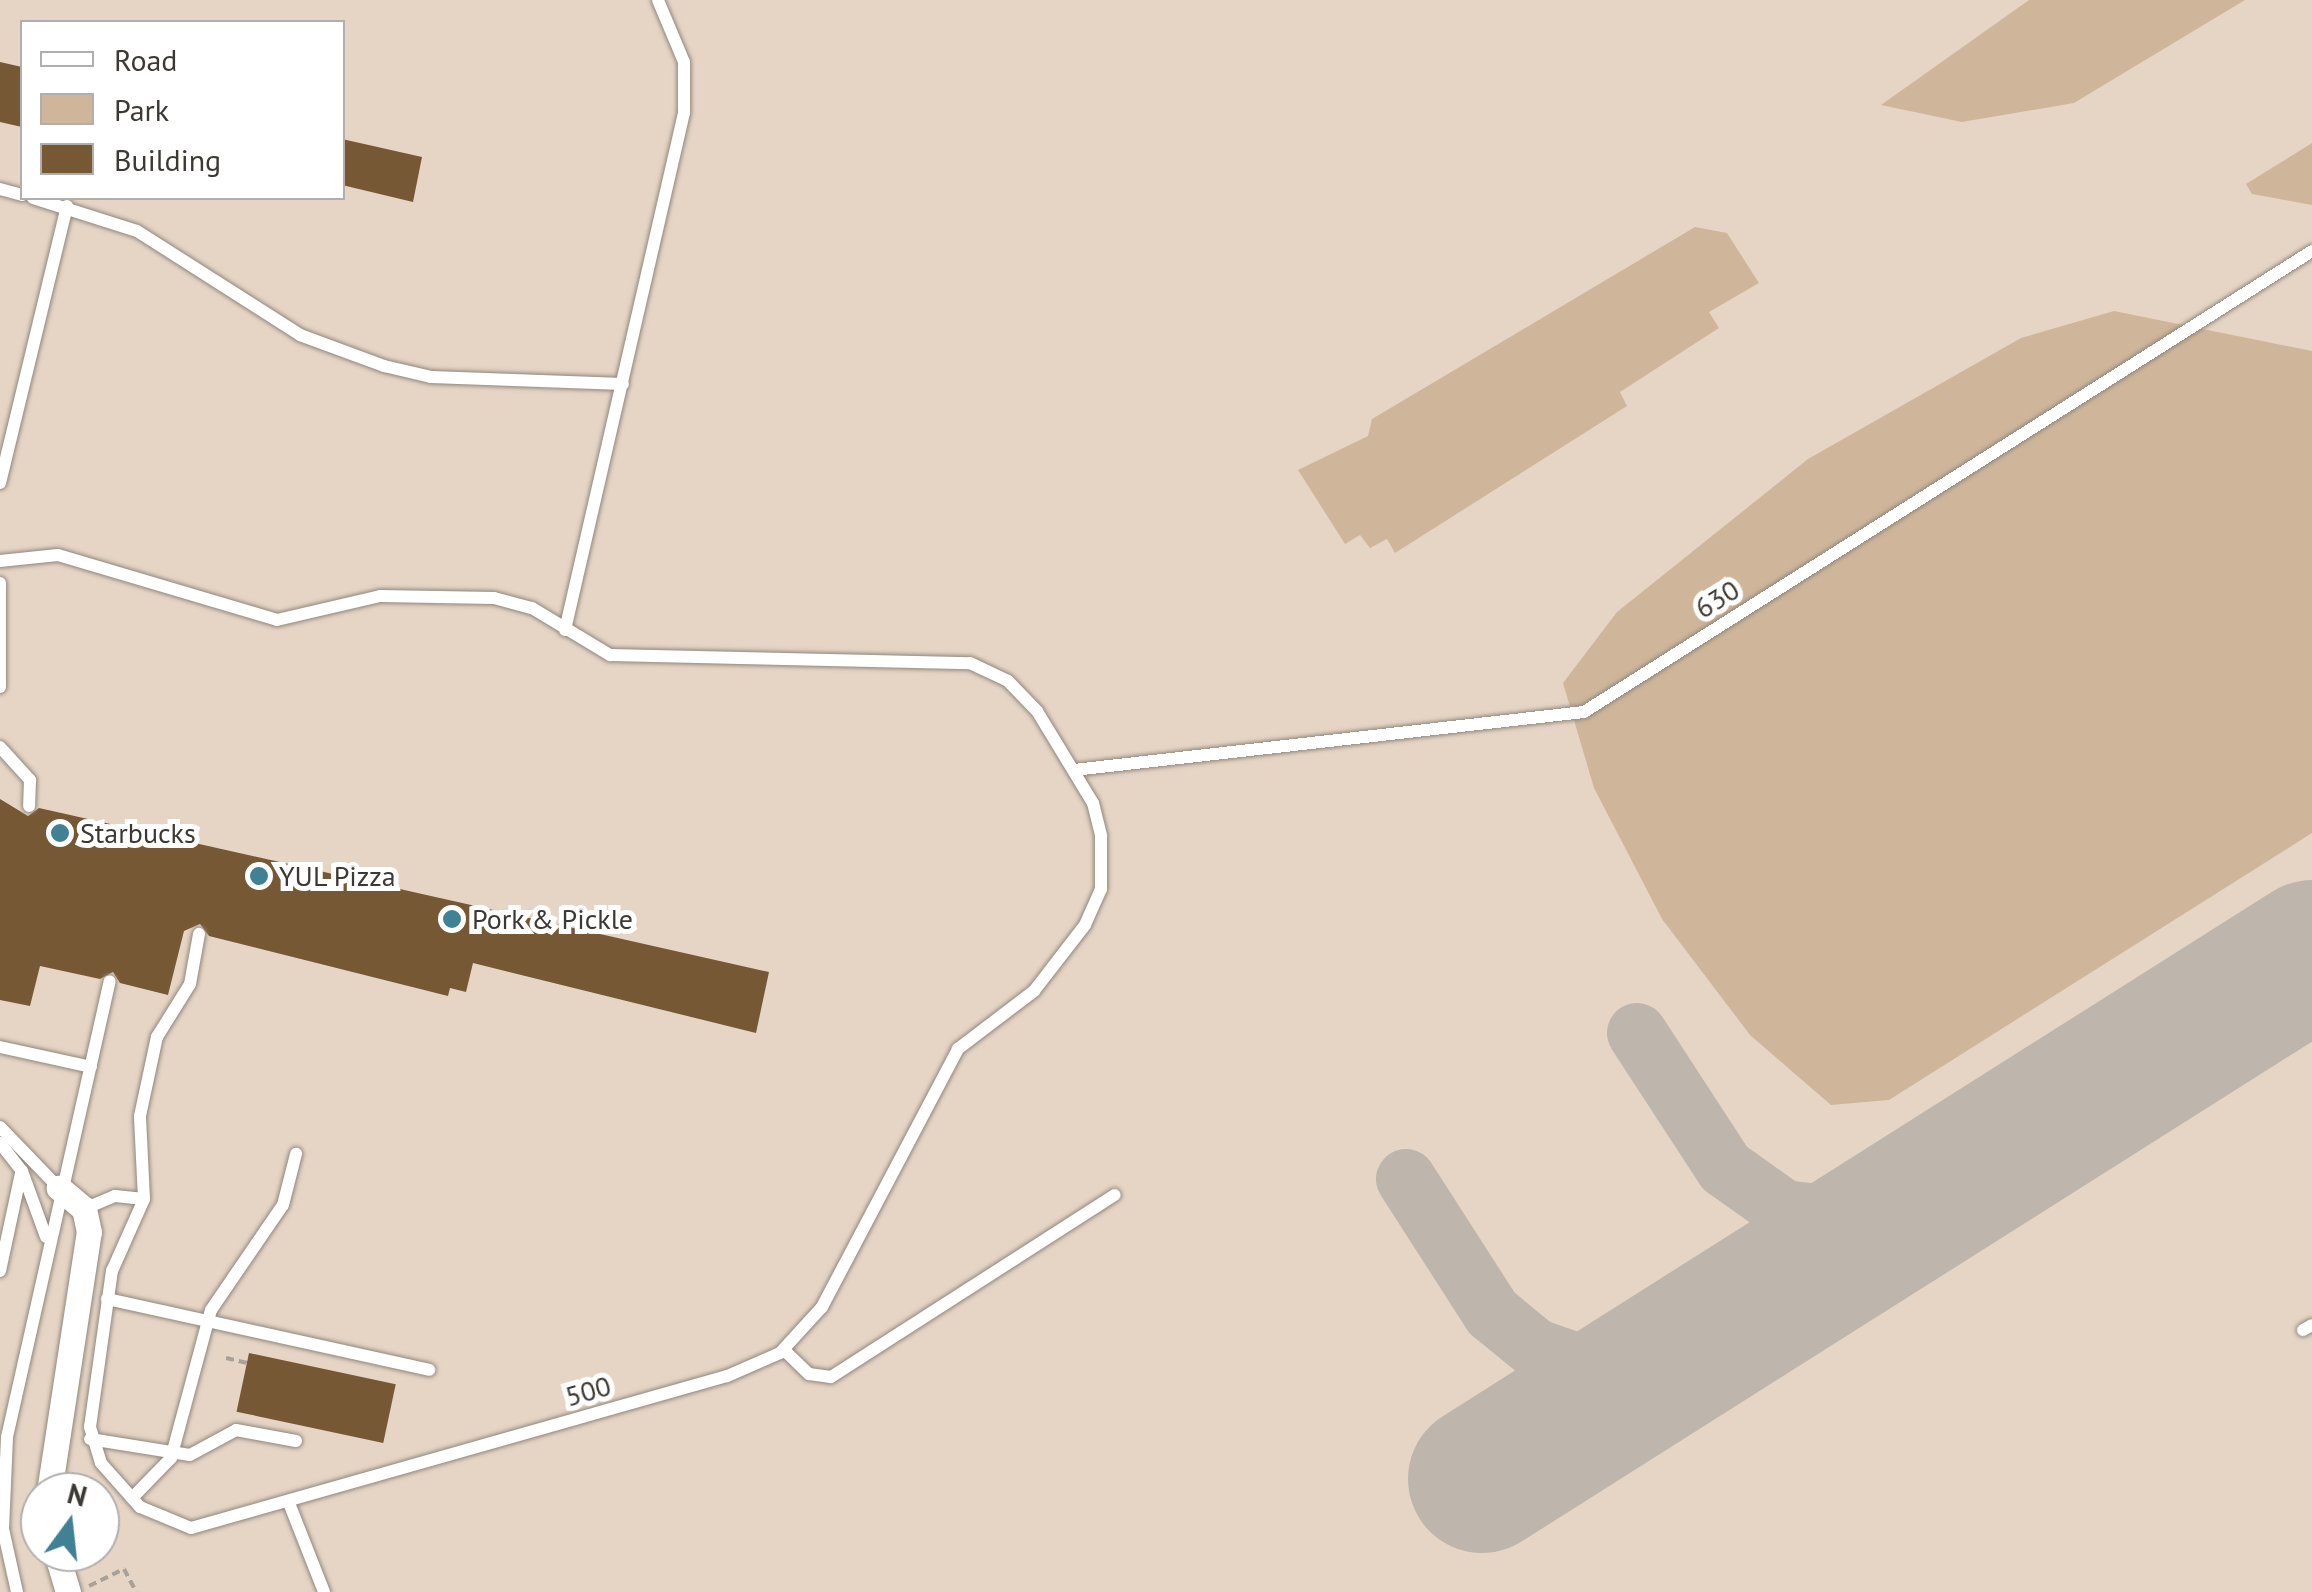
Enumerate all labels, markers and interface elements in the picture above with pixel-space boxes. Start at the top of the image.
legend [20,20,345,200]
text: Road [114,40,178,79]
text: Park [114,90,169,129]
text: Building [114,140,221,179]
street label: 630 [1689,573,1745,625]
place label: Starbucks [80,816,196,850]
marker: Starbucks [49,822,71,844]
place label: YUL Pizza [279,859,397,893]
marker: YUL Pizza [248,865,270,887]
place label: Pork & Pickle [472,902,634,936]
marker: Pork & Pickle [441,908,463,930]
street label: 500 [561,1369,615,1413]
north arrow [20,1472,120,1572]
text: N [64,1474,91,1515]

